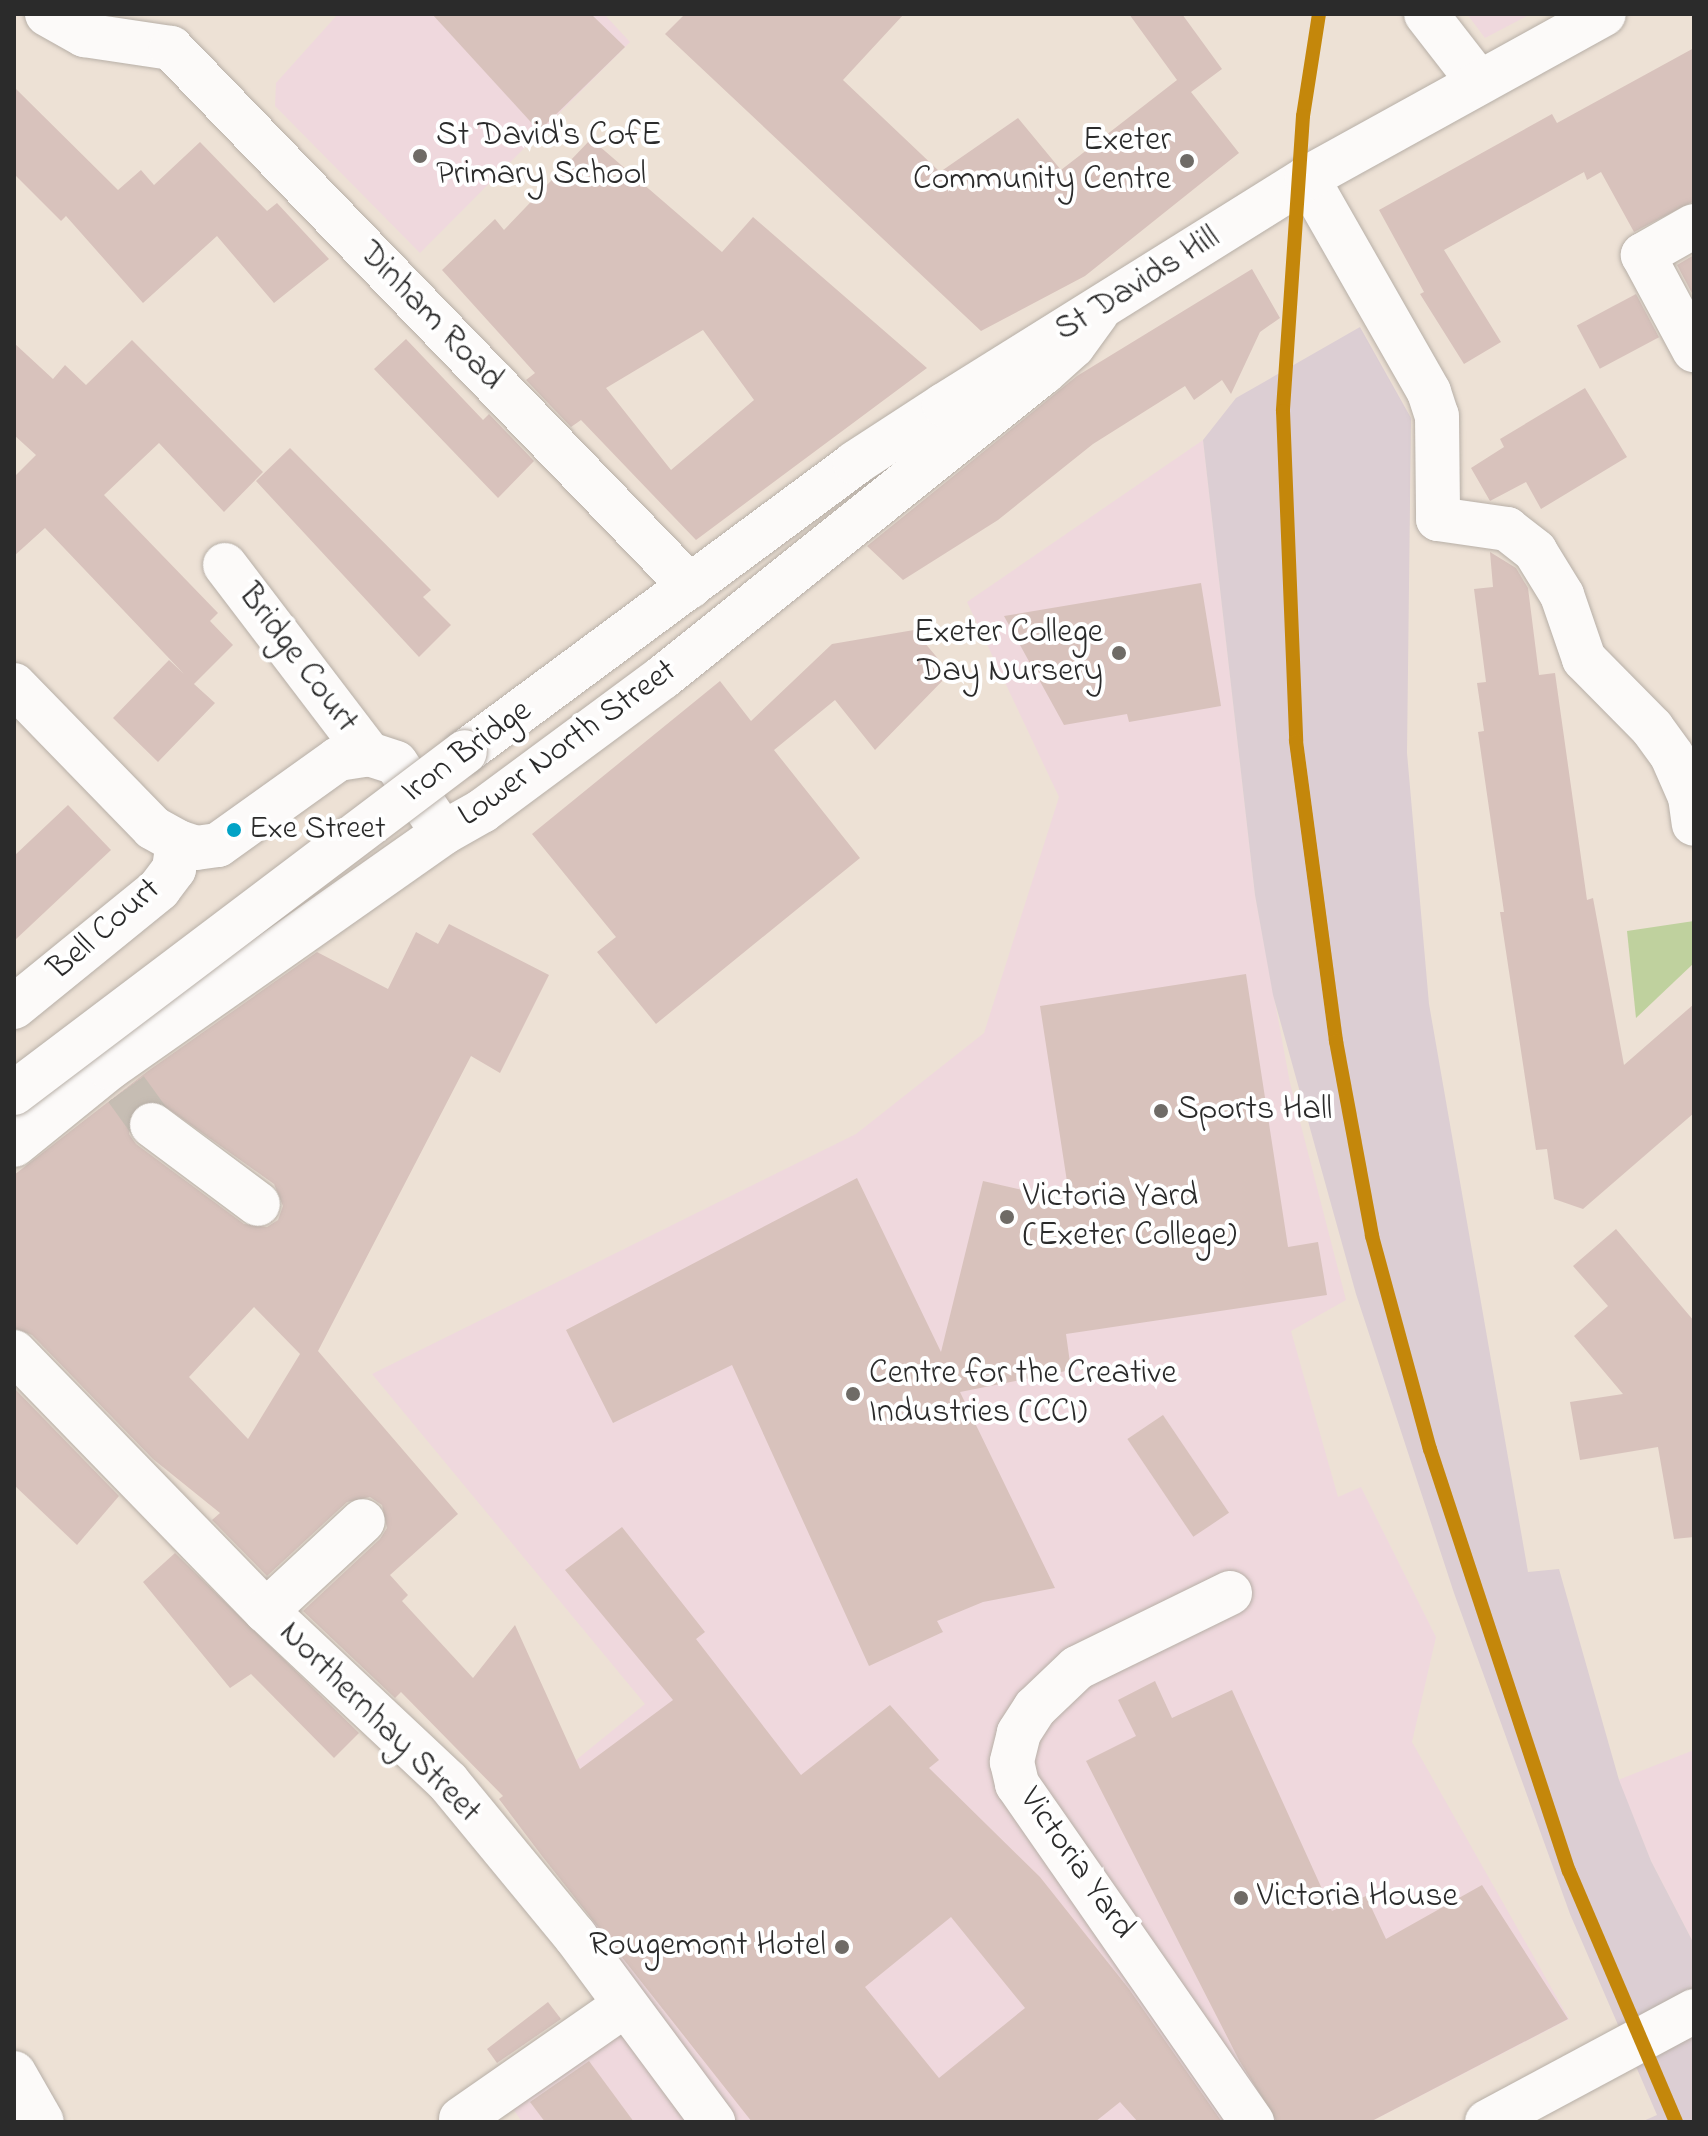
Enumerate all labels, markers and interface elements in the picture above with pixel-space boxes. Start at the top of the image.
place label: St David's CofE Primary School [436,116,661,196]
place label: Exeter Community Centre [913,121,1171,200]
marker: St David's CofE Primary School [411,147,429,165]
marker: Exeter Community Centre [1178,152,1196,170]
street label: St Davids Hill [1048,218,1228,352]
street label: Dinham Road [349,234,511,400]
street label: Bridge Court [228,577,366,741]
place label: Exeter College Day Nursery [914,613,1103,692]
marker: Exeter College Day Nursery [1110,644,1128,662]
street label: Lower North Street [451,651,685,837]
street label: Iron Bridge [394,691,540,813]
place label: Exe Street [249,811,386,849]
marker: Exe Street [226,822,242,838]
street label: Bell Court [40,870,170,990]
place label: Sports Hall [1177,1091,1332,1131]
marker: Sports Hall [1152,1102,1170,1120]
place label: Victoria Yard (Exeter College) [1023,1177,1237,1256]
marker: Victoria Yard (Exeter College) [998,1208,1016,1226]
place label: Centre for the Creative Industries (CCI) [869,1354,1177,1434]
marker: Centre for the Creative Industries (CCI) [844,1385,862,1403]
street label: Northernhay Street [270,1614,488,1832]
street label: Victoria Yard [1009,1781,1143,1947]
place label: Victoria House [1257,1878,1458,1918]
marker: Victoria House [1232,1889,1250,1907]
place label: Rougemont Hotel [589,1927,826,1967]
marker: Rougemont Hotel [833,1938,851,1956]

